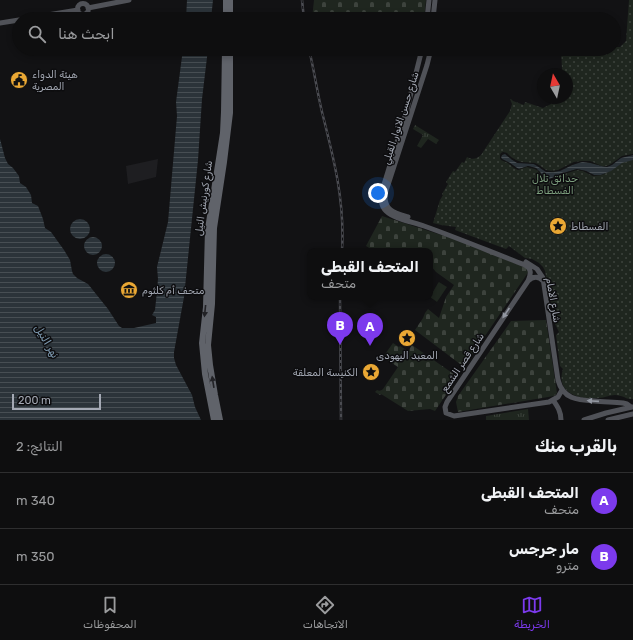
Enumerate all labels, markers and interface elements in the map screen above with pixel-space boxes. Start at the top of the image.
search box [12,12,621,56]
icon: search [26,23,48,45]
text: ابحث هنا [58,25,115,43]
north arrow [537,68,573,104]
place label: هيئة الدواء المصرية [32,69,78,93]
public building icon: هيئة الدواء المصرية [9,70,29,90]
street label: شارع حسن الانوار القبلي [380,70,424,167]
street label: شارع كورنيش النيل [193,160,216,237]
park label: حدائق تلال الفسطاط [532,173,578,197]
your location [368,183,388,203]
place icon: الفسطاط [548,216,568,236]
place label: الفسطاط [571,221,608,233]
popup [307,248,433,300]
text: المتحف القبطى [321,258,419,276]
text: متحف [321,276,356,291]
street label: شارع الامام [542,277,563,324]
museum icon: متحف أم كلثوم [119,280,139,300]
place label: متحف أم كلثوم [142,285,205,297]
one-way arrow [202,305,208,317]
one-way arrow [503,307,510,319]
pin: B [327,312,353,345]
pin: A [357,313,383,346]
water label: نهر النيل [31,322,62,361]
place icon: المعبد اليهودى [397,328,417,348]
street label: شارع قصر الشمع [439,331,488,395]
place label: المعبد اليهودى [376,350,438,362]
place icon: الكنيسة المعلقة [361,362,381,382]
place label: الكنيسة المعلقة [293,367,358,379]
one-way arrow [209,376,215,388]
scale bar [12,392,101,411]
text: 200 m [18,394,51,407]
one-way arrow [587,397,599,404]
text: بالقرب منك [535,436,617,456]
text: النتائج: 2 [16,439,63,454]
text: المتحف القبطى [481,484,579,502]
text: 340 m [16,493,55,508]
text: A [599,493,609,508]
text: متحف [544,502,579,517]
text: مار جرجس [509,540,579,558]
text: 350 m [16,549,55,564]
text: B [599,549,609,564]
text: مترو [556,558,579,573]
tab: المحفوظات [83,594,137,631]
tab: الاتجاهات [303,594,348,631]
tab: الخريطة [514,594,550,631]

